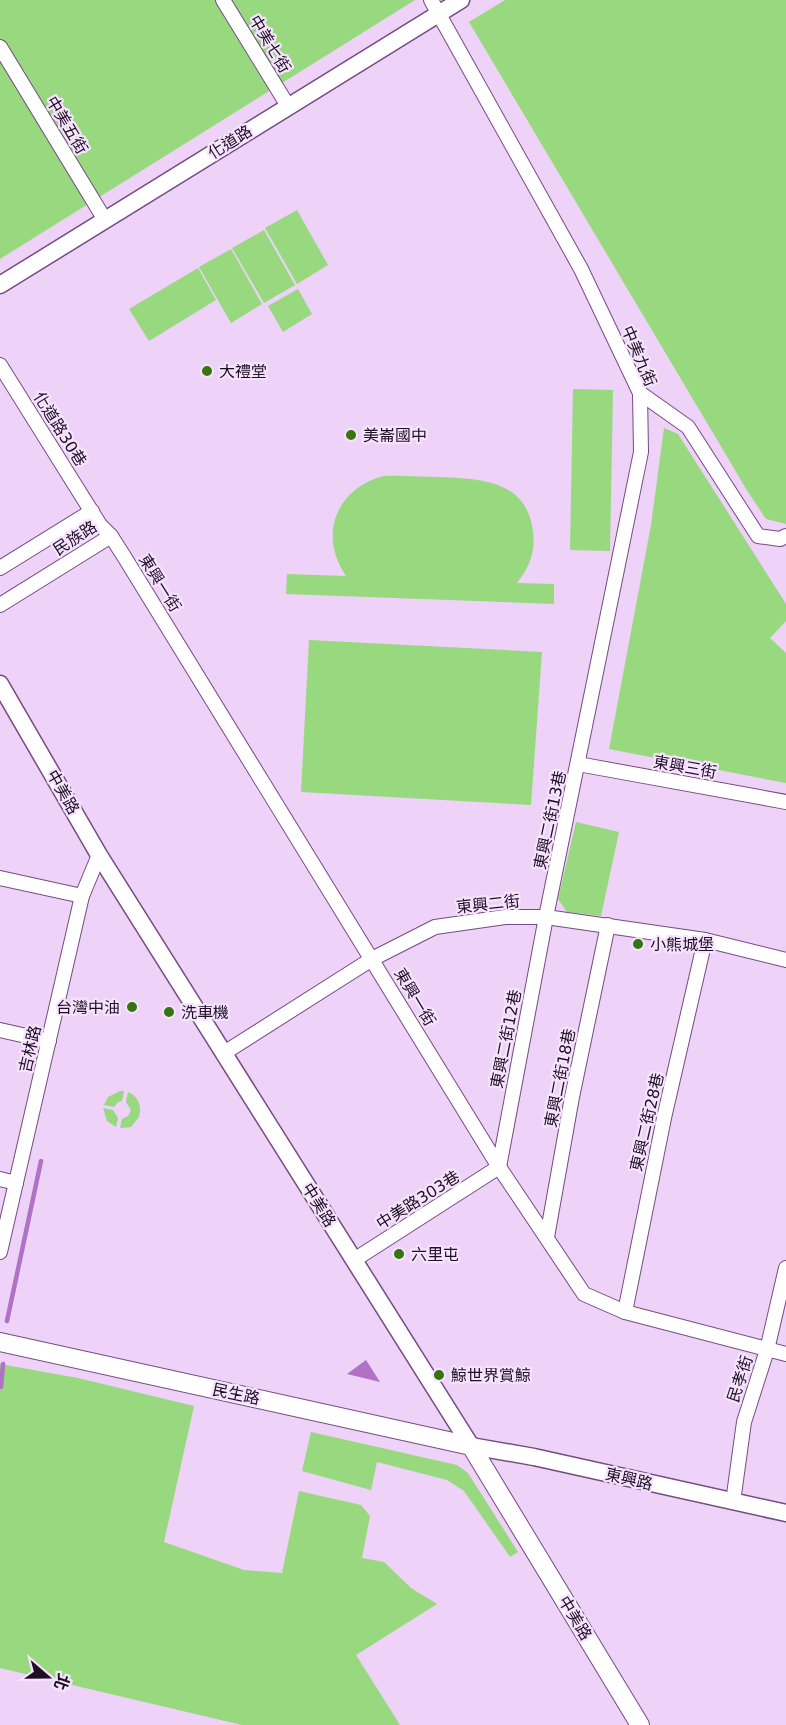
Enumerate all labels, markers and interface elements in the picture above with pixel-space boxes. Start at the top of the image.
street label: 中美七街 [245,12,295,76]
street label: 中美五街 [42,93,92,157]
street label: 化道路 [205,121,255,163]
street label: 中美九街 [618,323,660,389]
place label: 大禮堂 [219,362,267,381]
marker: 大禮堂 [200,364,214,378]
street label: 化道路30巷 [30,388,90,470]
place label: 美崙國中 [363,426,427,445]
marker: 美崙國中 [344,428,358,442]
street label: 民族路 [50,517,100,559]
street label: 東興一街 [135,551,185,615]
street label: 東興三街 [652,752,718,782]
street label: 中美路 [43,766,83,818]
street label: 東興二街13巷 [530,769,570,871]
street label: 東興二街 [455,891,521,917]
place label: 小熊城堡 [650,935,714,954]
marker: 小熊城堡 [631,937,645,951]
street label: 東興一街 [390,965,440,1029]
street label: 東興二街12巷 [487,988,525,1090]
place label: 台灣中油 [56,998,120,1017]
marker: 台灣中油 [125,1000,139,1014]
place label: 洗車機 [181,1003,229,1022]
marker: 洗車機 [162,1005,176,1019]
street label: 吉林路 [15,1023,45,1075]
street label: 東興二街18巷 [541,1027,579,1129]
street label: 東興二街28巷 [626,1071,668,1173]
street label: 中美路303巷 [373,1167,463,1233]
street label: 中美路 [298,1180,340,1230]
place label: 六里屯 [411,1245,459,1264]
marker: 六里屯 [392,1247,406,1261]
street label: 民孝街 [724,1353,756,1405]
place label: 鯨世界賞鯨 [451,1366,531,1385]
marker: 鯨世界賞鯨 [432,1368,446,1382]
street label: 民生路 [211,1380,261,1408]
street label: 東興路 [603,1464,655,1494]
street label: 中美路 [554,1593,596,1643]
north arrow [18,1647,78,1707]
text: 北 [50,1671,73,1693]

